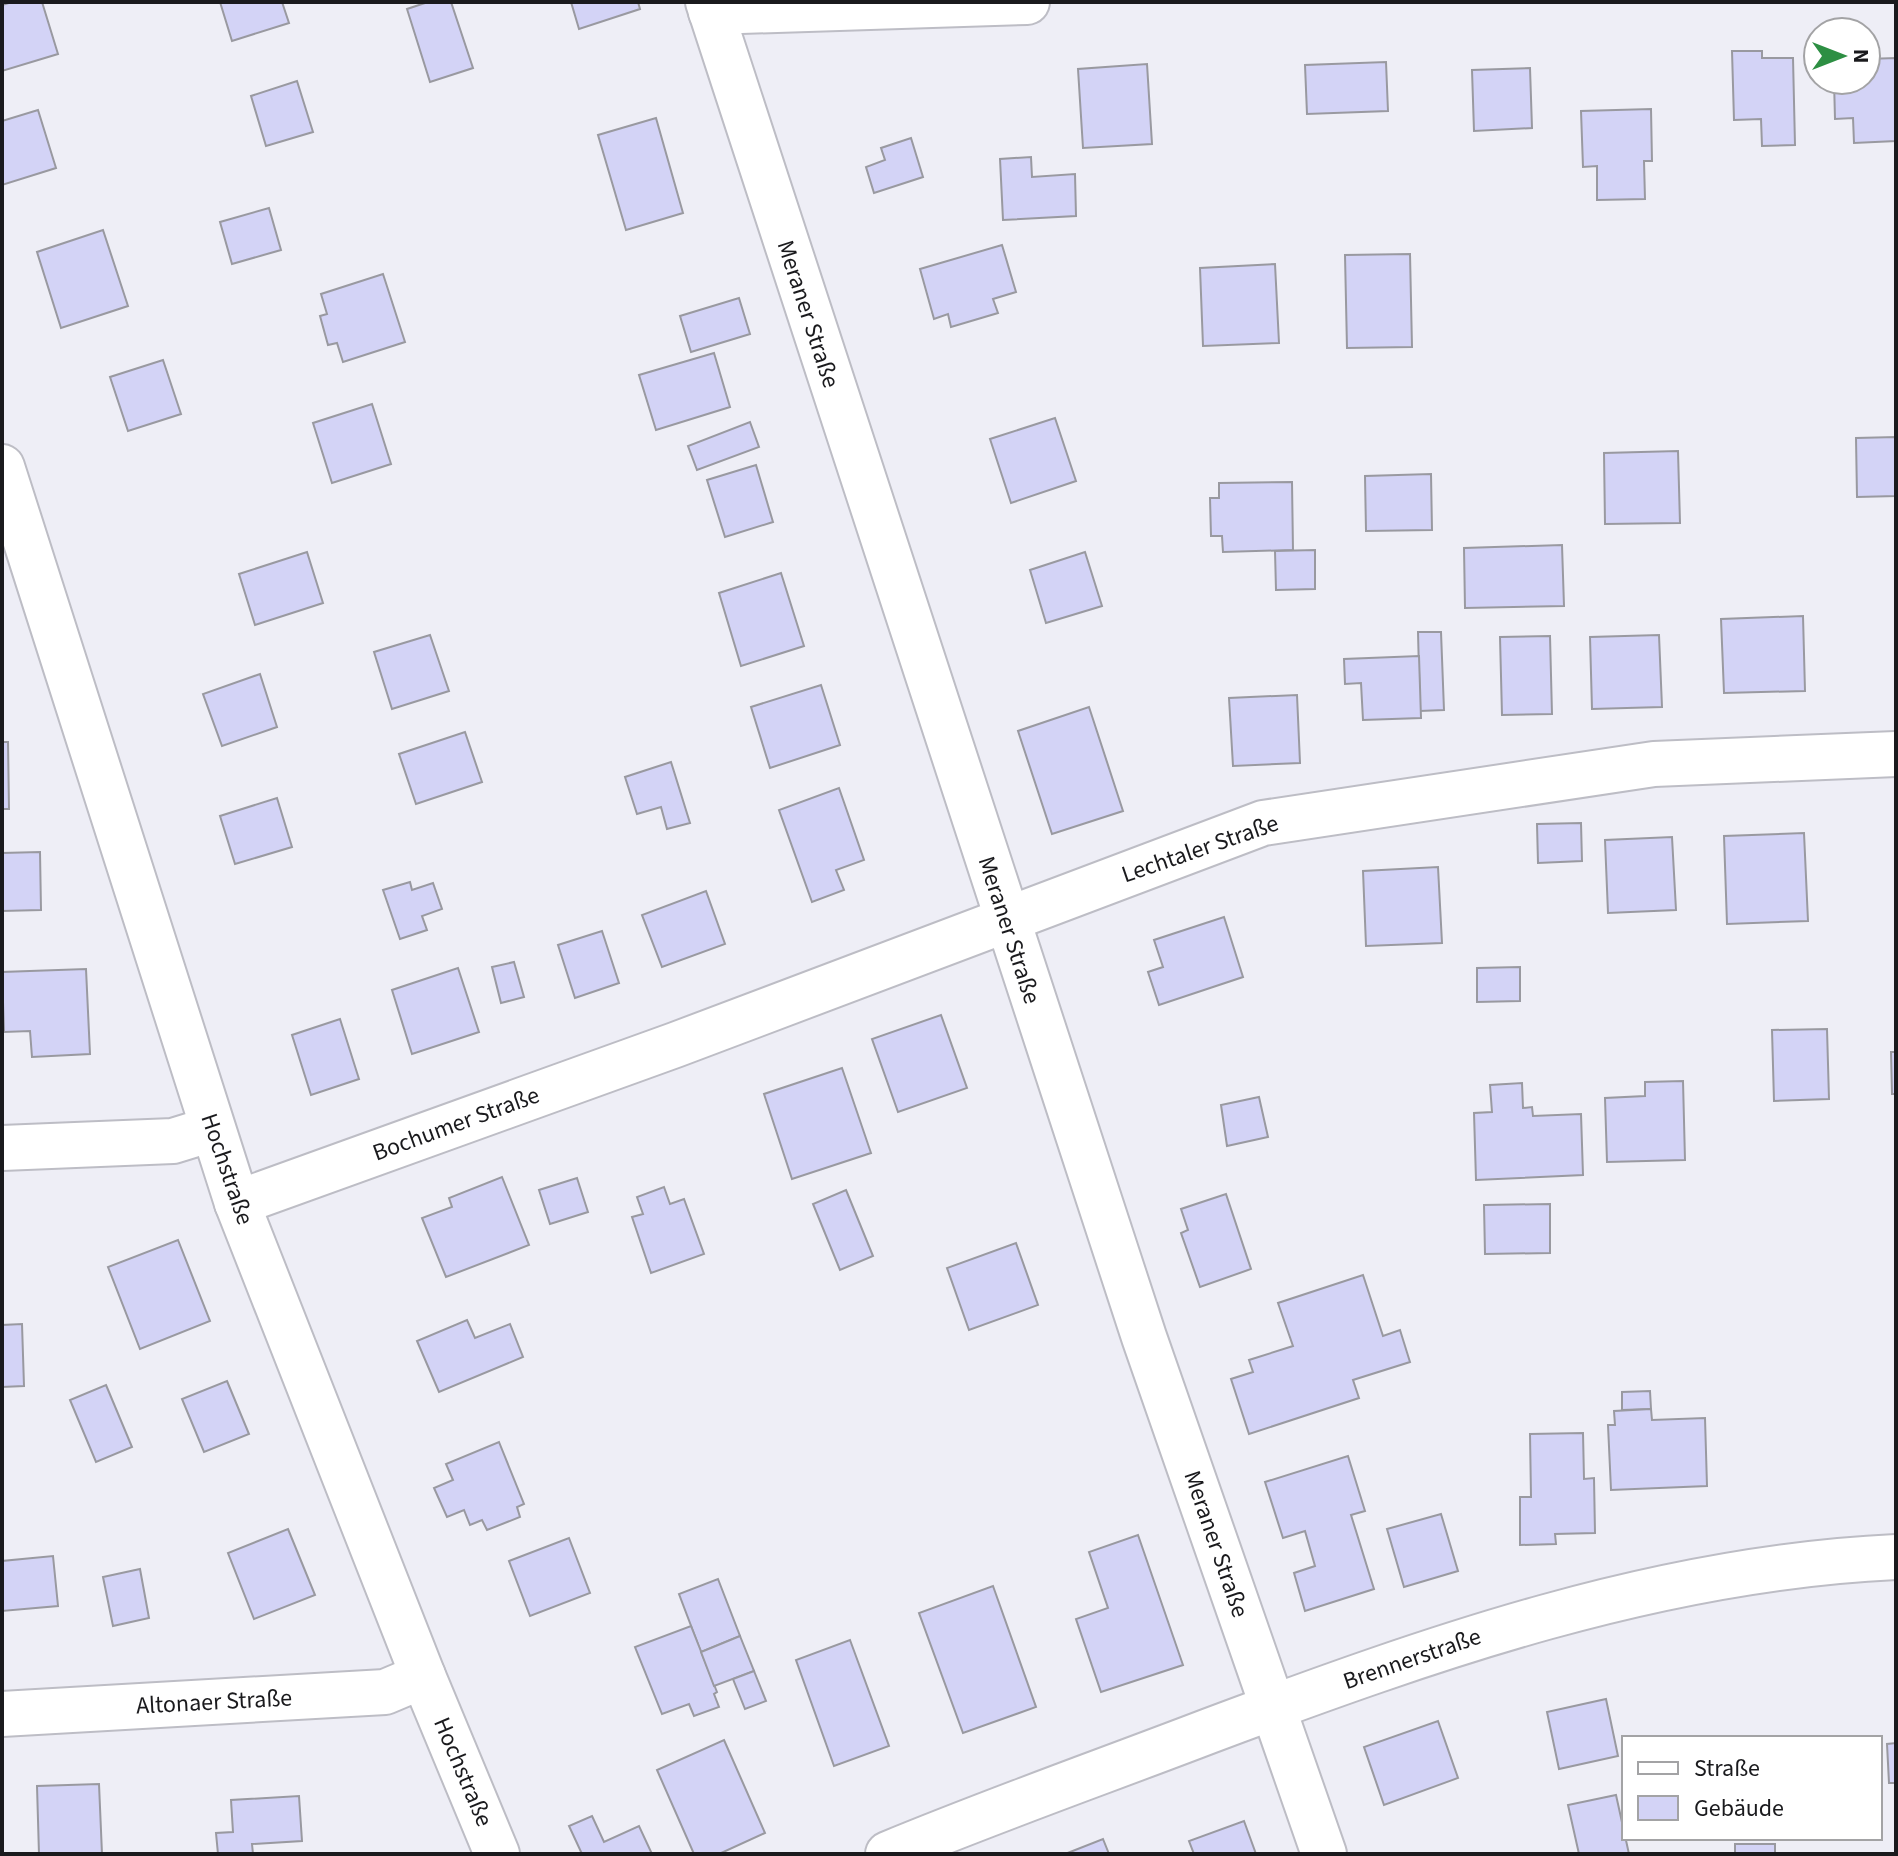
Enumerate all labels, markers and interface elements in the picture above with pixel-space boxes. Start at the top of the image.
north arrow [1802,16,1882,96]
text: N [1845,49,1877,63]
street label: Meraner Straße [768,236,848,392]
street label: Lechtaler Straße [1117,806,1283,892]
street label: Meraner Straße [969,852,1049,1008]
street label: Bochumer Straße [368,1078,544,1170]
street label: Hochstraße [192,1108,262,1230]
street label: Meraner Straße [1174,1466,1258,1622]
street label: Brennerstraße [1338,1619,1486,1699]
street label: Altonaer Straße [135,1680,293,1724]
street label: Hochstraße [424,1712,502,1832]
legend [1622,1736,1882,1840]
text: Straße [1694,1751,1760,1786]
text: Gebäude [1694,1791,1784,1826]

